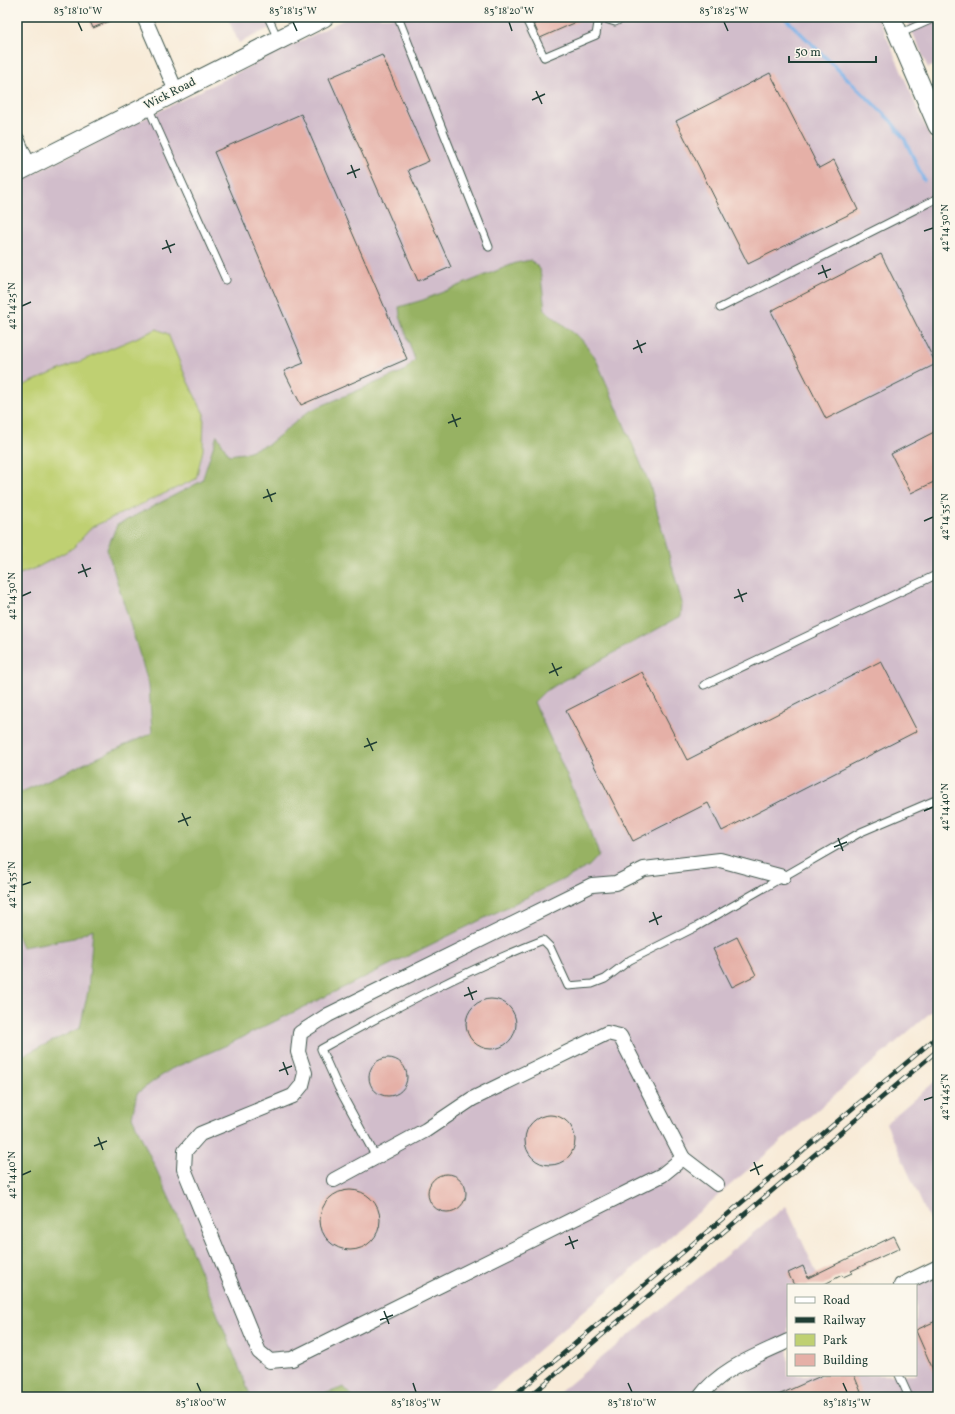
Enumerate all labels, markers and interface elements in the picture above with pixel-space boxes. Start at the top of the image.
text: 83°18'10"W [54,4,102,18]
text: 83°18'15"W [269,4,317,18]
text: 83°18'20"W [484,4,534,18]
text: 83°18'25"W [700,4,748,18]
scale bar [789,38,876,64]
text: 50 m [795,45,821,61]
street label: Wick Road [141,74,199,114]
text: 42°14'30"N [938,203,952,252]
text: 42°14'25"N [5,282,19,330]
text: 42°14'35"N [938,493,952,541]
text: 42°14'30"N [5,571,19,620]
text: 42°14'40"N [938,782,952,831]
text: 42°14'35"N [5,861,19,909]
text: 42°14'45"N [938,1073,952,1120]
text: 42°14'40"N [5,1150,19,1199]
legend [787,1284,917,1376]
text: Road [823,1293,850,1309]
text: Railway [823,1313,866,1329]
text: Park [823,1333,848,1349]
text: Building [823,1353,868,1369]
text: 83°18'00"W [176,1396,226,1410]
text: 83°18'05"W [391,1396,441,1410]
text: 83°18'10"W [608,1396,656,1410]
text: 83°18'15"W [823,1396,871,1410]

